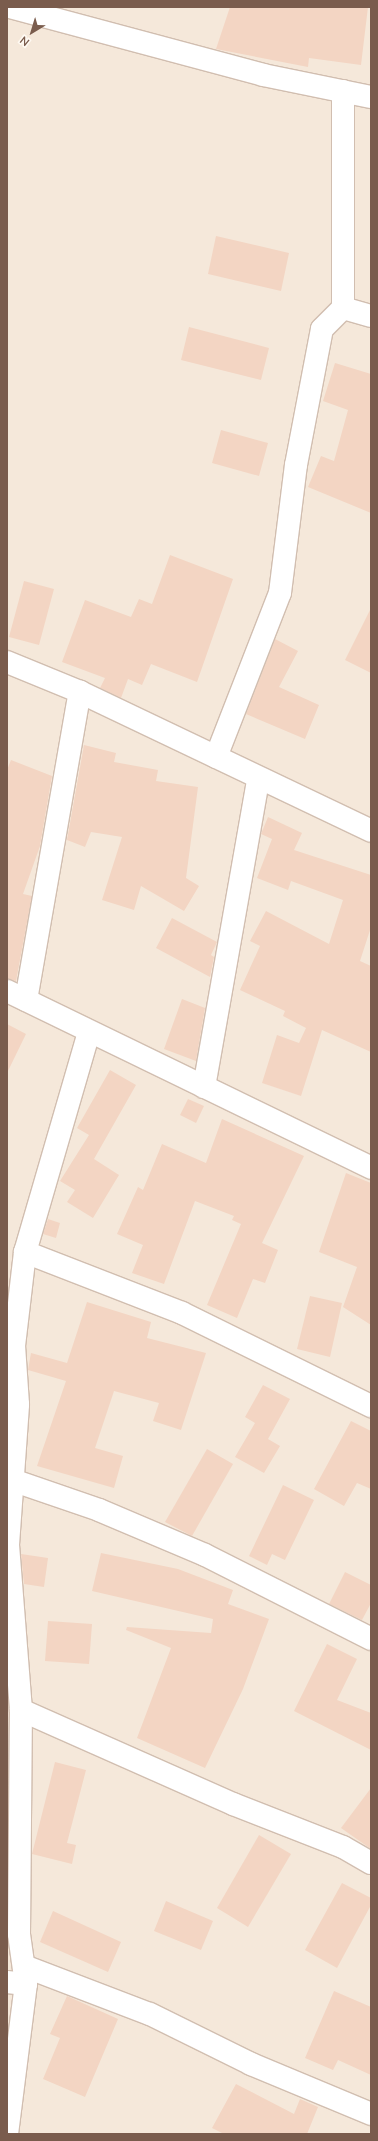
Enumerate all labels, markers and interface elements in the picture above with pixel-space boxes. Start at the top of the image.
north arrow [12,12,52,52]
text: N [17,33,32,50]

